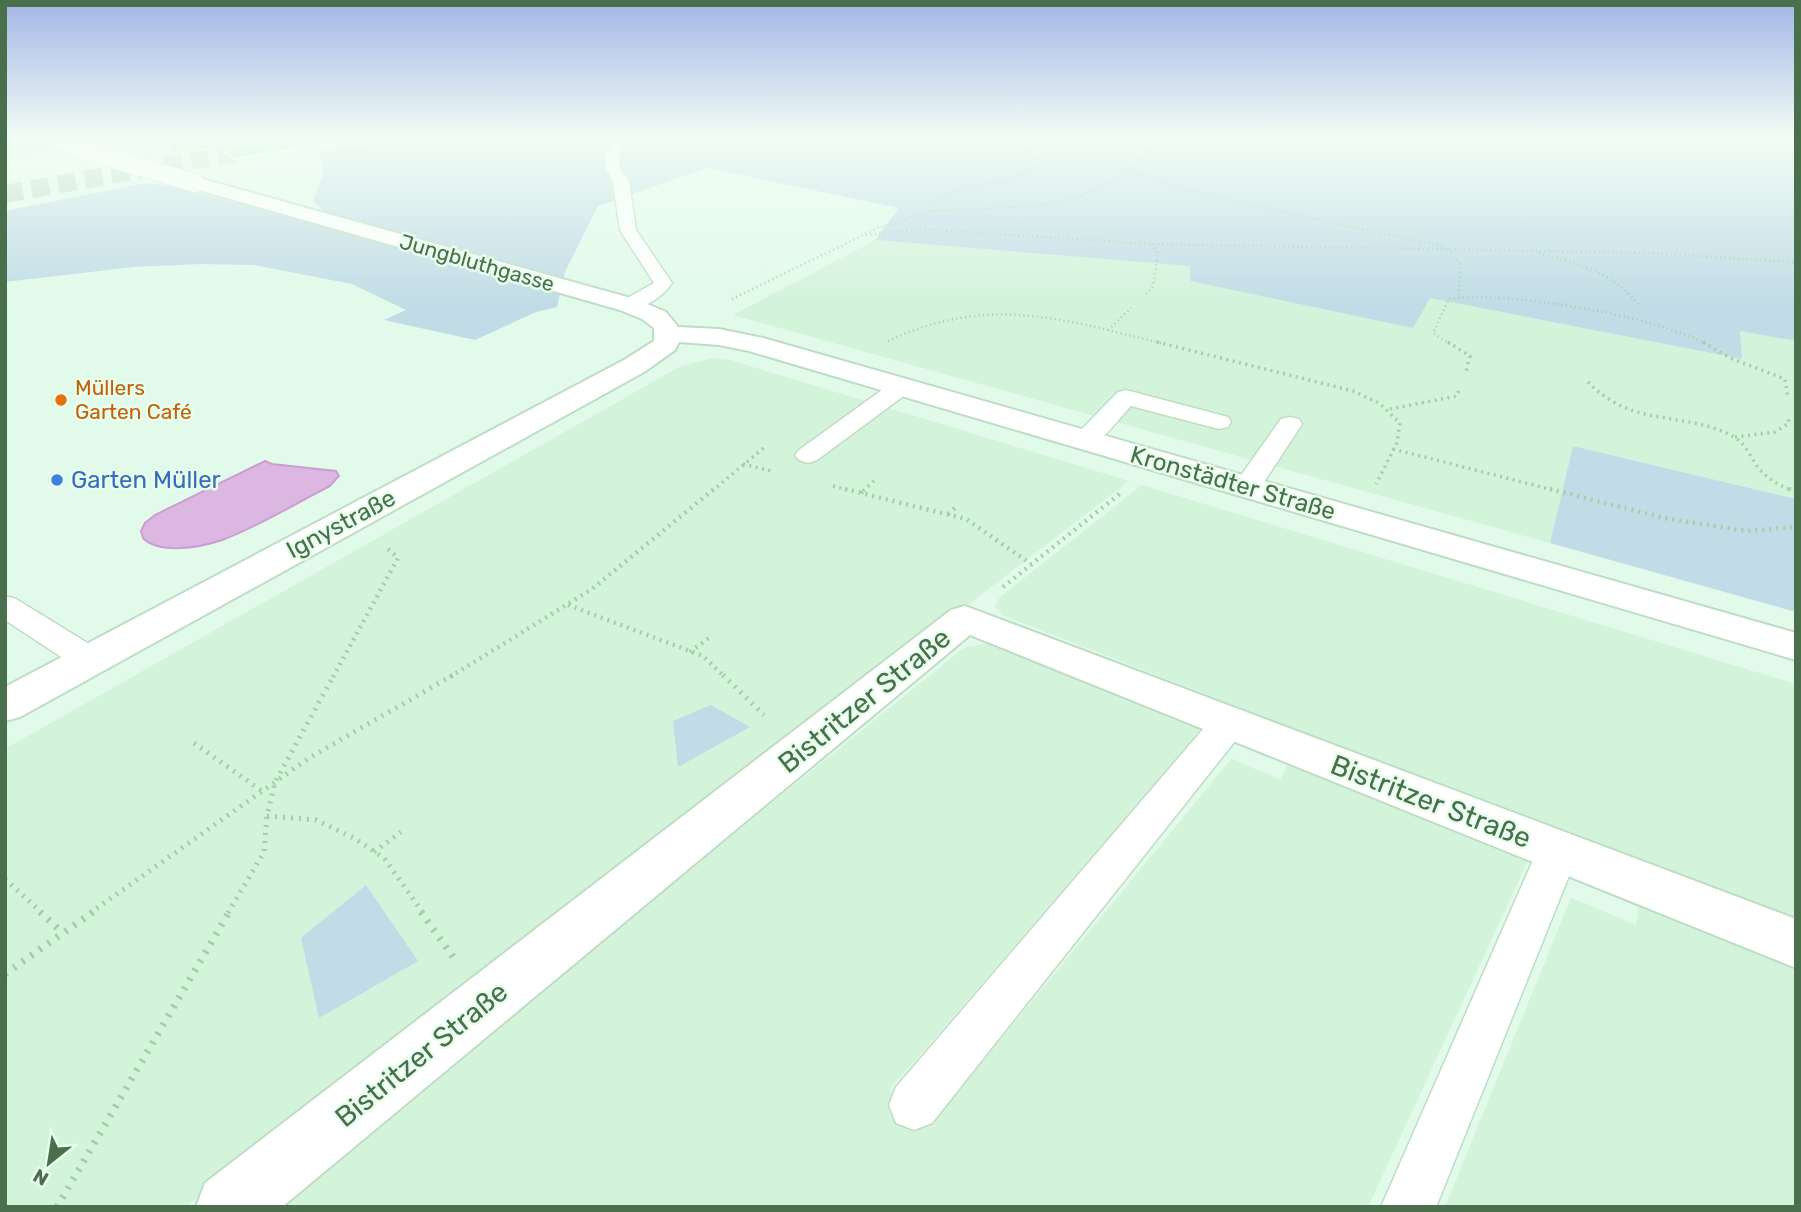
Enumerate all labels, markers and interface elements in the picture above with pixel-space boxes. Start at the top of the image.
street label: Jungbluthgasse [397,228,557,297]
place label: Müllers Garten Café [75,375,192,424]
marker: Müllers Garten Café [53,392,69,408]
street label: Kronstädter Straße [1127,440,1339,526]
place label: Garten Müller [71,466,221,494]
marker: Garten Müller [49,472,65,488]
street label: Ignystraße [282,484,400,564]
street label: Bistritzer Straße [772,621,957,780]
street label: Bistritzer Straße [1326,748,1536,855]
street label: Bistritzer Straße [329,975,514,1134]
north arrow [14,1128,84,1198]
text: N [29,1164,52,1191]

